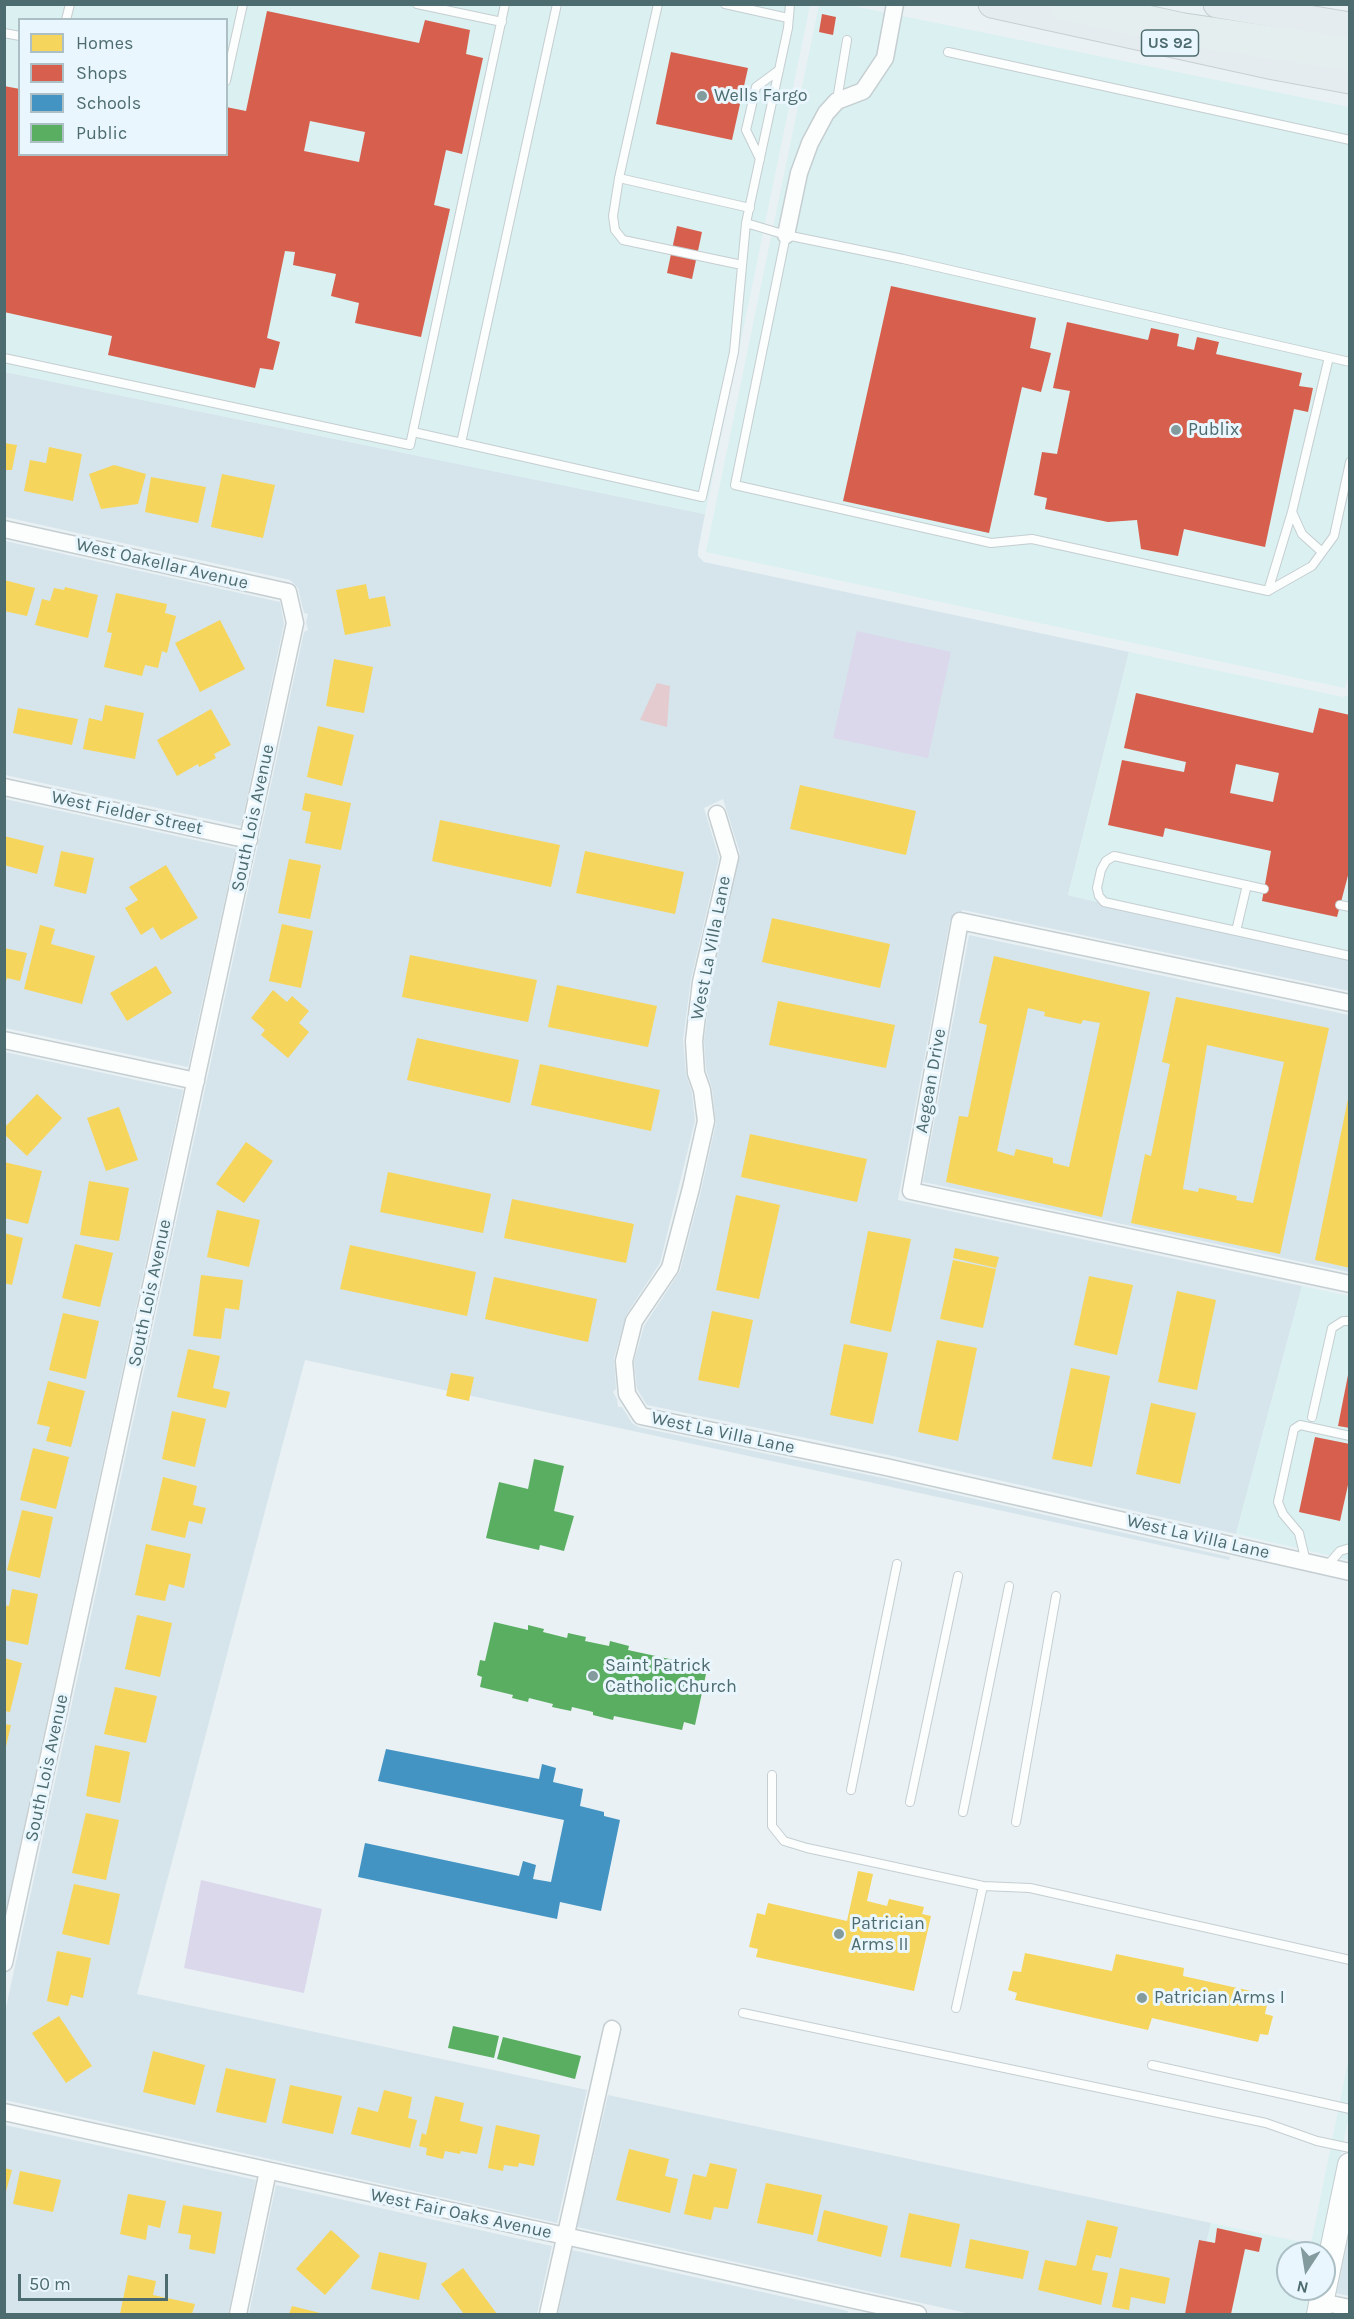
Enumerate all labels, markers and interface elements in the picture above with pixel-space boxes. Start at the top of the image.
legend [18,18,228,156]
road number: US 92 [1142,30,1198,56]
text: Homes [76,32,133,54]
text: Shops [76,62,128,84]
place label: Wells Fargo [714,85,808,107]
marker: Wells Fargo [695,89,709,103]
text: Schools [76,92,141,114]
text: Public [76,122,127,144]
place label: Publix [1188,419,1239,441]
marker: Publix [1169,423,1183,437]
street label: West Oakellar Avenue [74,534,250,594]
street label: South Lois Avenue [227,742,279,894]
street label: West Fielder Street [49,786,205,840]
street label: West La Villa Lane [686,874,736,1022]
street label: Aegean Drive [911,1027,951,1135]
street label: South Lois Avenue [124,1217,176,1369]
street label: West La Villa Lane [649,1407,797,1459]
street label: West La Villa Lane [1124,1510,1272,1564]
place label: Saint Patrick Catholic Church [605,1655,737,1698]
marker: Saint Patrick Catholic Church [586,1669,600,1683]
street label: South Lois Avenue [21,1692,73,1844]
place label: Patrician Arms II [851,1913,925,1956]
marker: Patrician Arms II [832,1927,846,1941]
place label: Patrician Arms I [1154,1987,1285,2009]
marker: Patrician Arms I [1135,1991,1149,2005]
street label: West Fair Oaks Avenue [368,2184,554,2244]
north arrow [1276,2241,1336,2301]
scale bar [21,2262,171,2300]
text: 50 m [29,2273,71,2295]
text: N [1295,2277,1310,2298]

